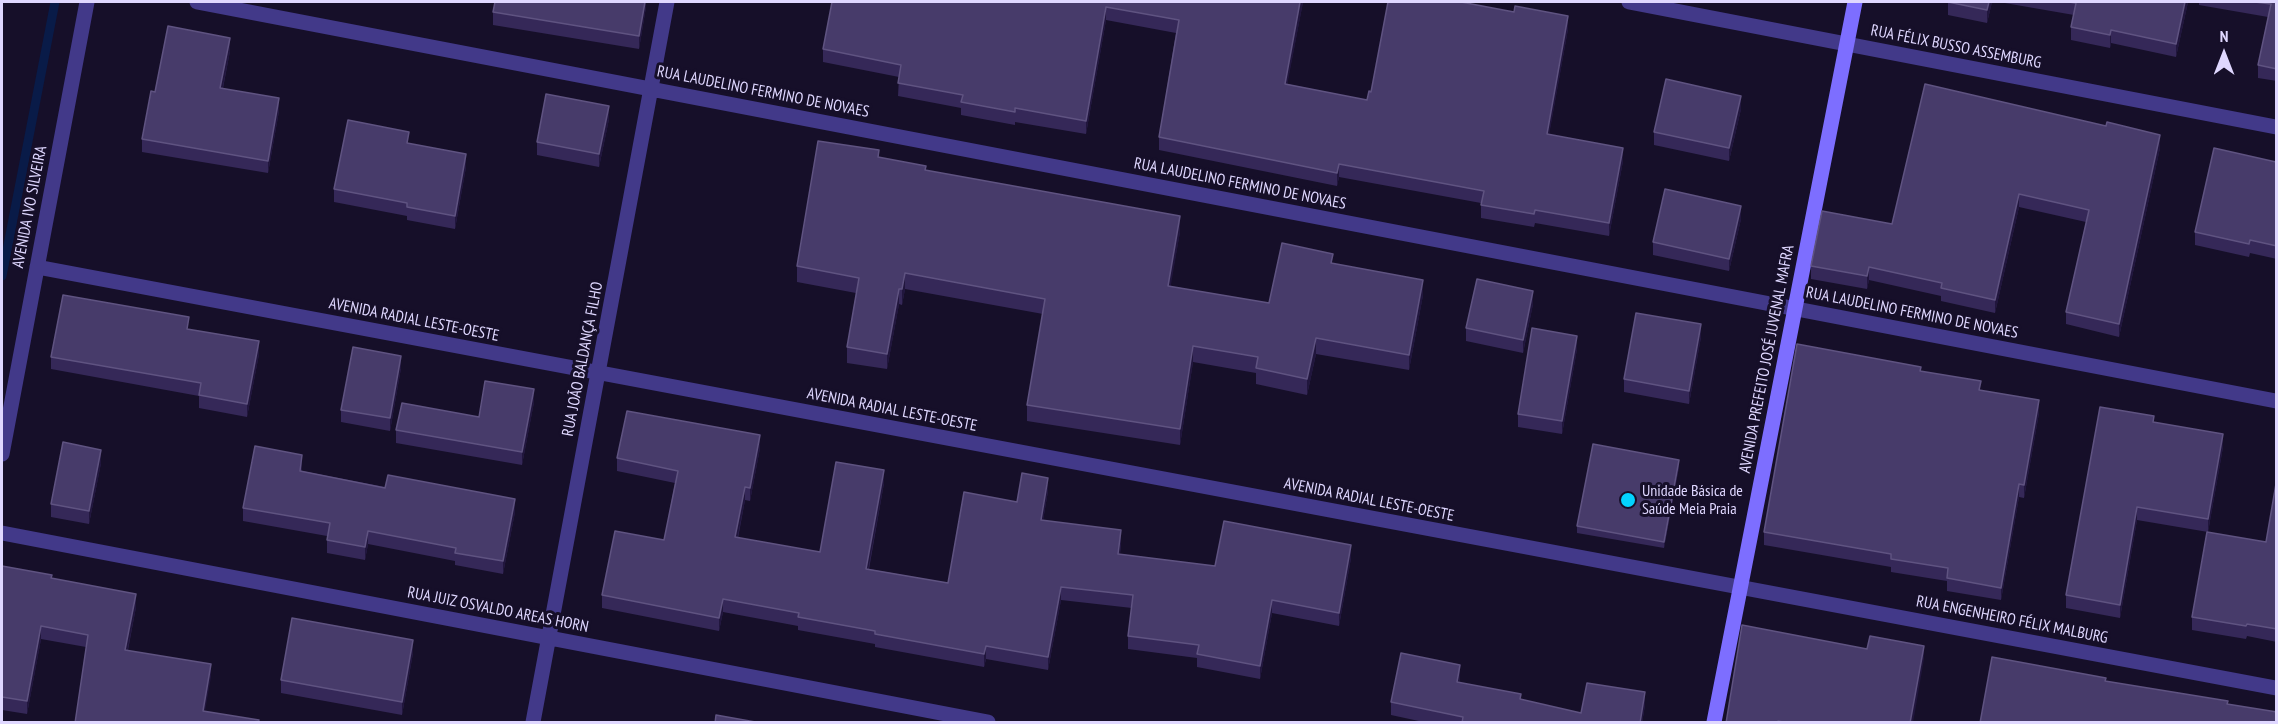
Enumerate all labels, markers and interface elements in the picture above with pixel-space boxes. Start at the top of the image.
street label: RUA FÉLIX BUSSO ASSEMBURG [1869,21,2043,73]
north arrow [2194,24,2254,84]
text: N [2220,26,2228,46]
street label: RUA LAUDELINO FERMINO DE NOVAES [655,62,871,122]
street label: AVENIDA IVO SILVEIRA [9,144,51,270]
street label: RUA LAUDELINO FERMINO DE NOVAES [1132,154,1348,214]
street label: AVENIDA PREFEITO JOSÉ JUVENAL MAFRA [1735,243,1799,475]
street label: RUA JOÃO BALDANÇA FILHO [559,280,607,438]
street label: RUA LAUDELINO FERMINO DE NOVAES [1804,283,2020,343]
street label: AVENIDA RADIAL LESTE-OESTE [327,294,501,346]
street label: AVENIDA RADIAL LESTE-OESTE [805,384,979,436]
street label: AVENIDA RADIAL LESTE-OESTE [1282,474,1456,526]
place label: Unidade Básica de Saúde Meia Praia [1642,481,1743,519]
marker: Unidade Básica de Saúde Meia Praia [1619,491,1637,509]
street label: RUA JUIZ OSVALDO AREAS HORN [406,583,590,637]
street label: RUA ENGENHEIRO FÉLIX MALBURG [1914,592,2110,648]

